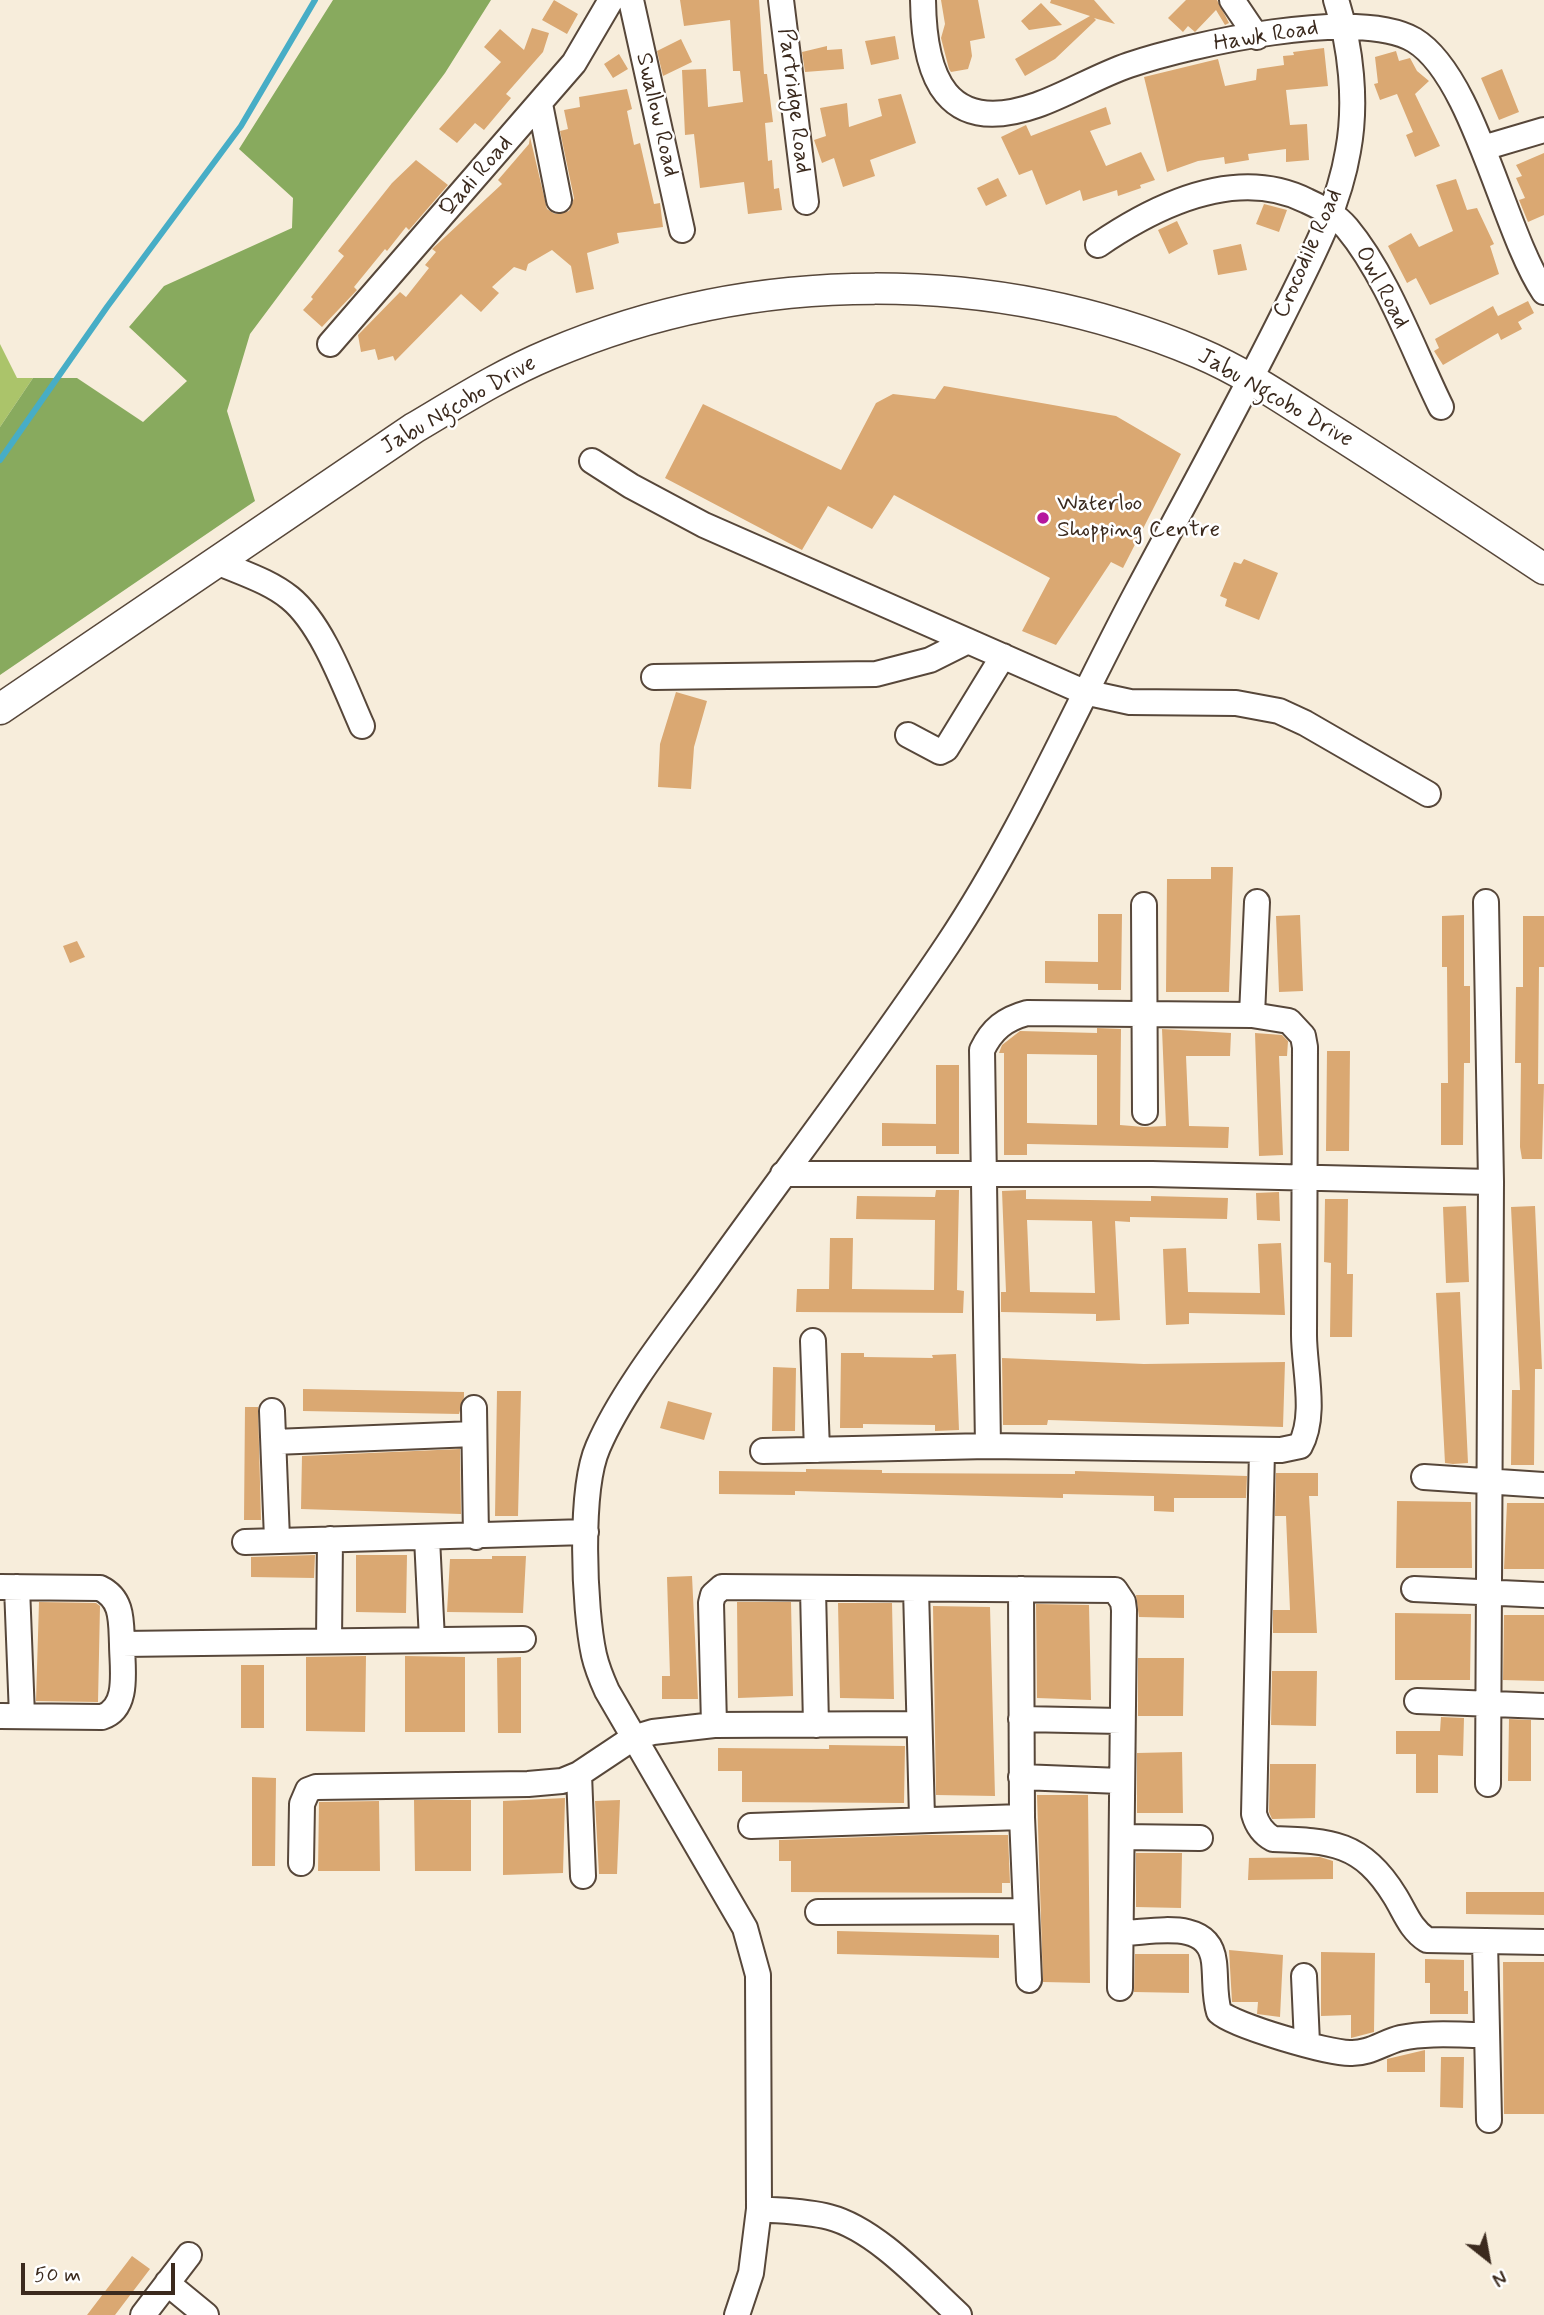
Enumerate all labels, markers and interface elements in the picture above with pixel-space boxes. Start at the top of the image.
street label: Hawk Road [1212,15,1320,59]
street label: Partridge Road [770,27,816,175]
street label: Swallow Road [628,50,684,180]
street label: Qadi Road [434,131,520,223]
street label: Crocodile Road [1268,185,1350,323]
street label: Owl Road [1348,242,1414,334]
street label: Jabu Ngcobo Drive [1192,343,1358,455]
street label: Jabu Ngcobo Drive [376,350,542,462]
place label: Waterloo Shopping Centre [1057,491,1220,545]
marker: Waterloo Shopping Centre [1035,510,1051,526]
north arrow [1453,2224,1523,2294]
scale bar [24,2248,178,2292]
text: 50 m [34,2261,81,2289]
text: N [1487,2263,1511,2291]

